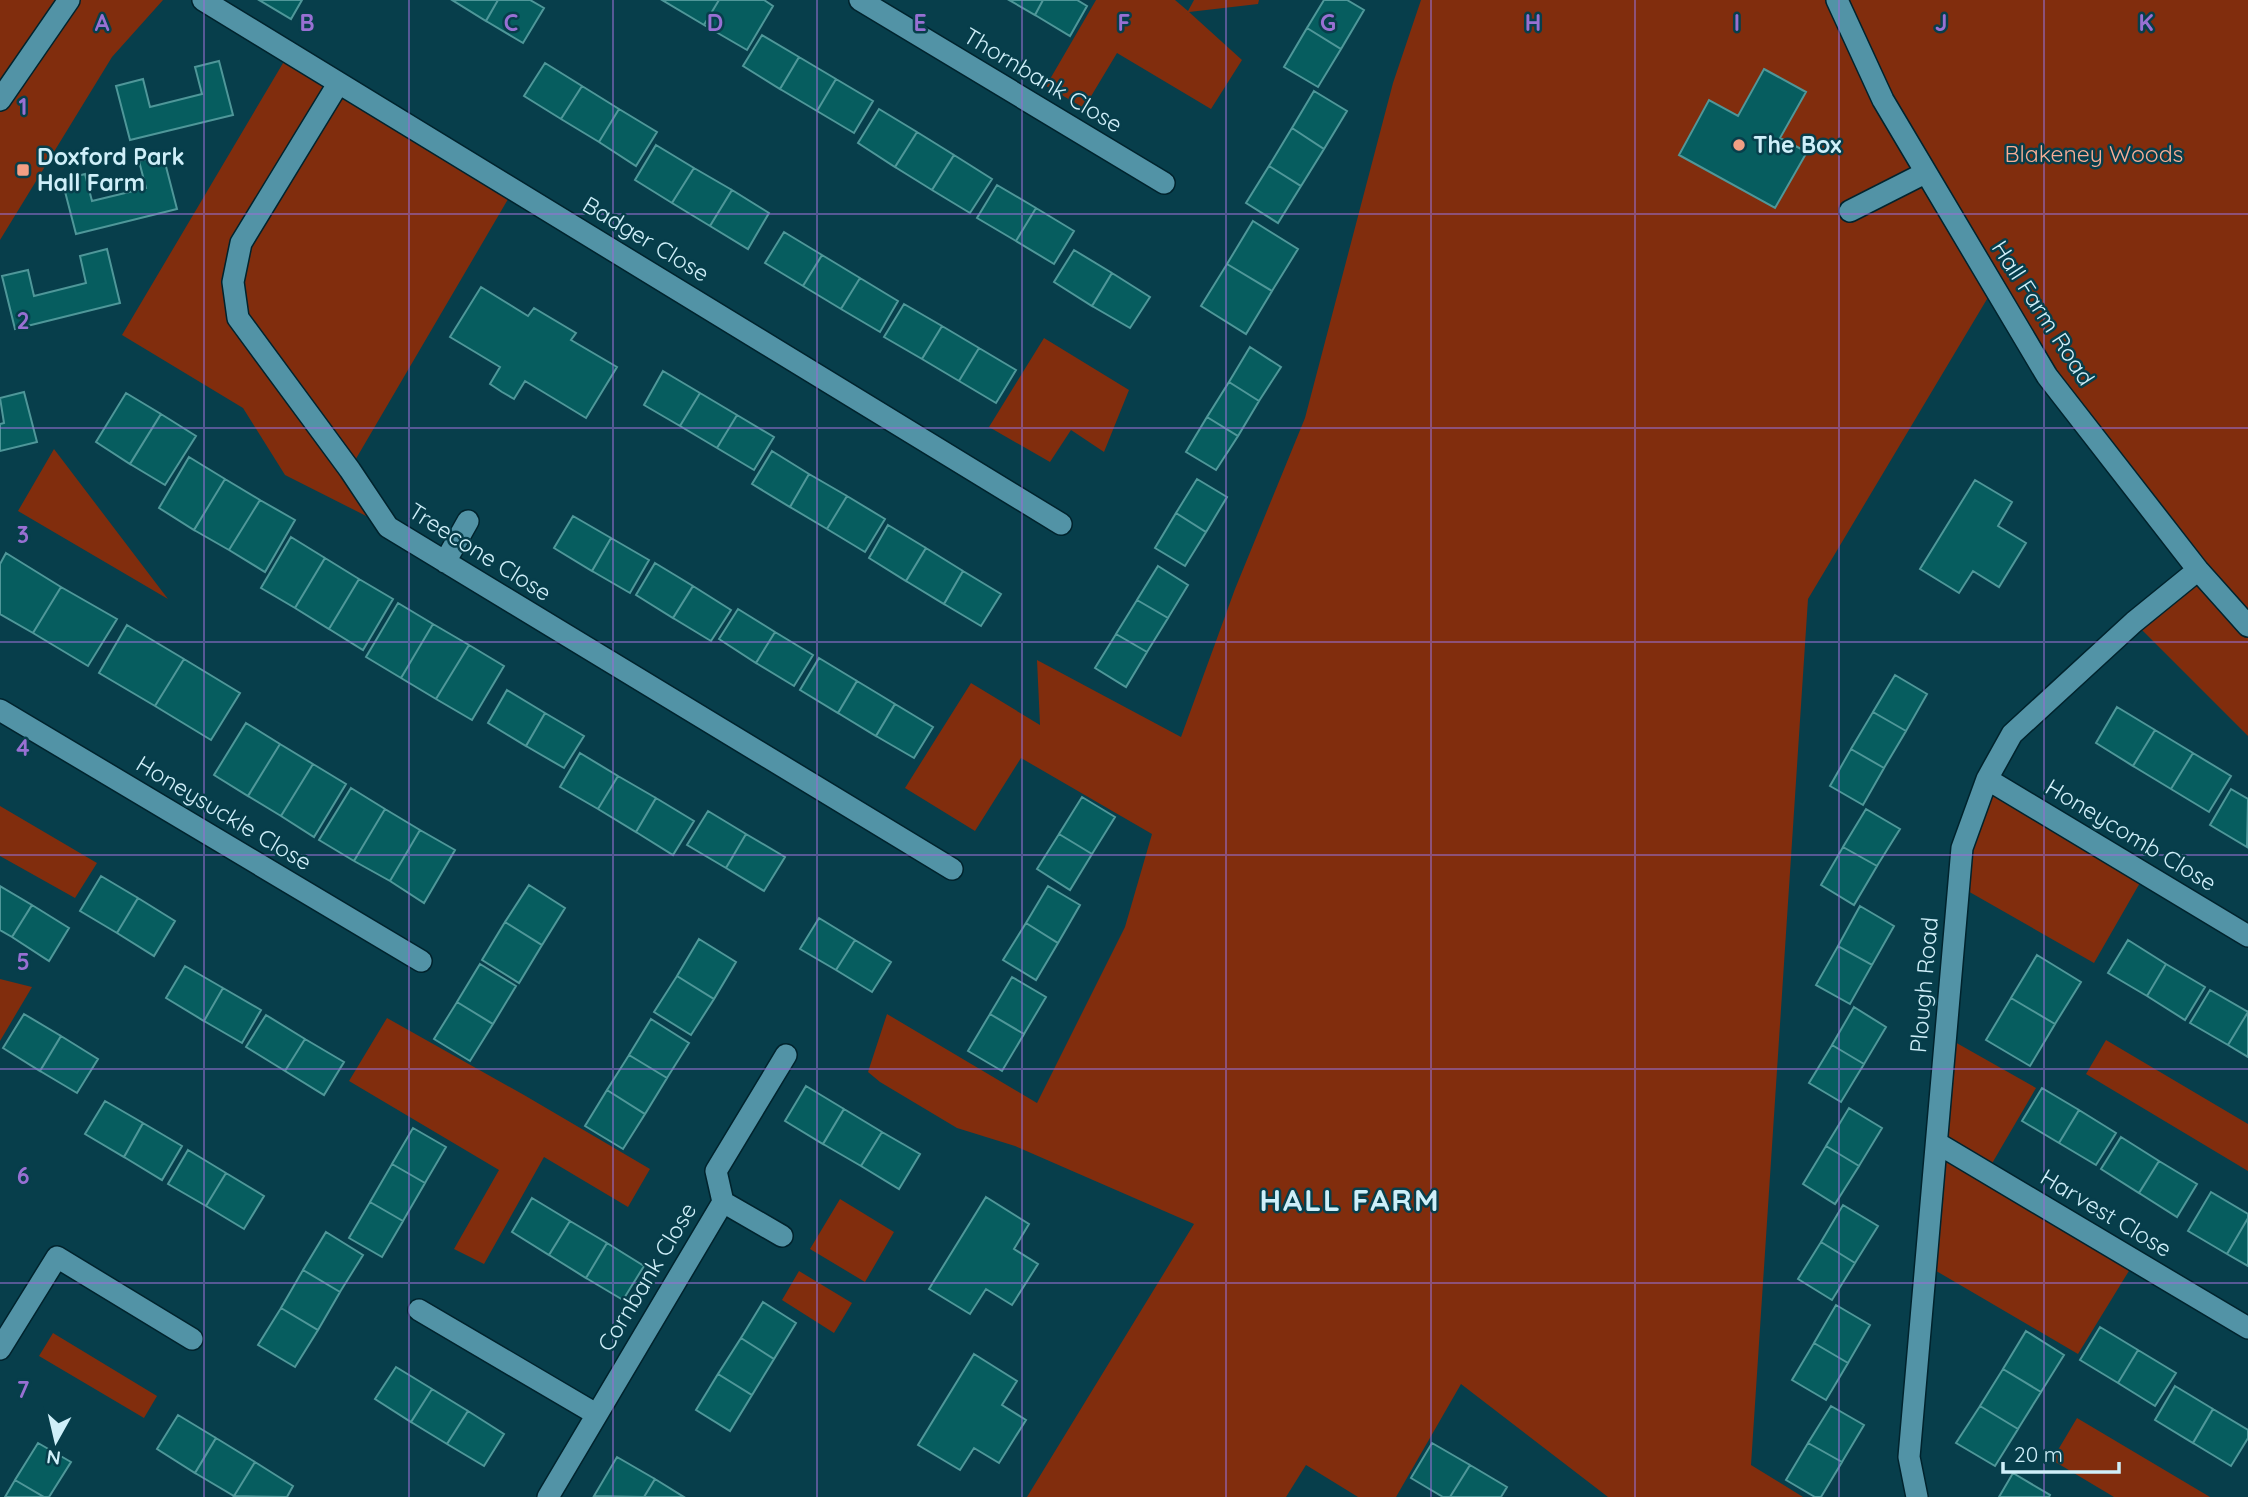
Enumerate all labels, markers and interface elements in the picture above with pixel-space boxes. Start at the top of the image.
text: A [95,8,110,37]
text: B [299,8,315,37]
text: C [504,8,518,37]
text: D [707,8,723,37]
text: E [913,8,927,37]
text: F [1118,8,1130,37]
text: G [1320,8,1336,37]
text: H [1525,8,1541,37]
text: I [1734,8,1740,37]
text: J [1935,8,1947,37]
text: K [2138,8,2154,37]
street label: Thornbank Close [958,21,1128,138]
text: 1 [19,92,27,121]
place label: The Box [1753,130,1841,159]
marker: The Box [1731,137,1747,153]
park label: Blakeney Woods [2005,139,2183,168]
place label: Doxford Park Hall Farm [37,142,185,197]
marker: Doxford Park Hall Farm [15,162,31,178]
street label: Badger Close [578,189,715,288]
street label: Hall Farm Road [1986,235,2101,391]
text: 2 [16,306,30,335]
street label: Treecone Close [403,496,557,607]
text: 3 [17,520,29,549]
text: 4 [16,733,30,762]
street label: Honeysuckle Close [131,749,317,876]
street label: Honeycomb Close [2041,772,2222,897]
street label: Plough Road [1903,916,1944,1054]
text: 5 [16,947,30,976]
text: 6 [17,1161,29,1190]
street label: Harvest Close [2035,1162,2177,1263]
district label: HALL FARM [1259,1181,1441,1219]
street label: Cornbank Close [591,1197,702,1356]
text: 7 [17,1375,30,1404]
north arrow [21,1406,91,1476]
scale bar [2003,1430,2118,1474]
text: 20 m [2014,1441,2063,1467]
text: N [45,1445,62,1471]

